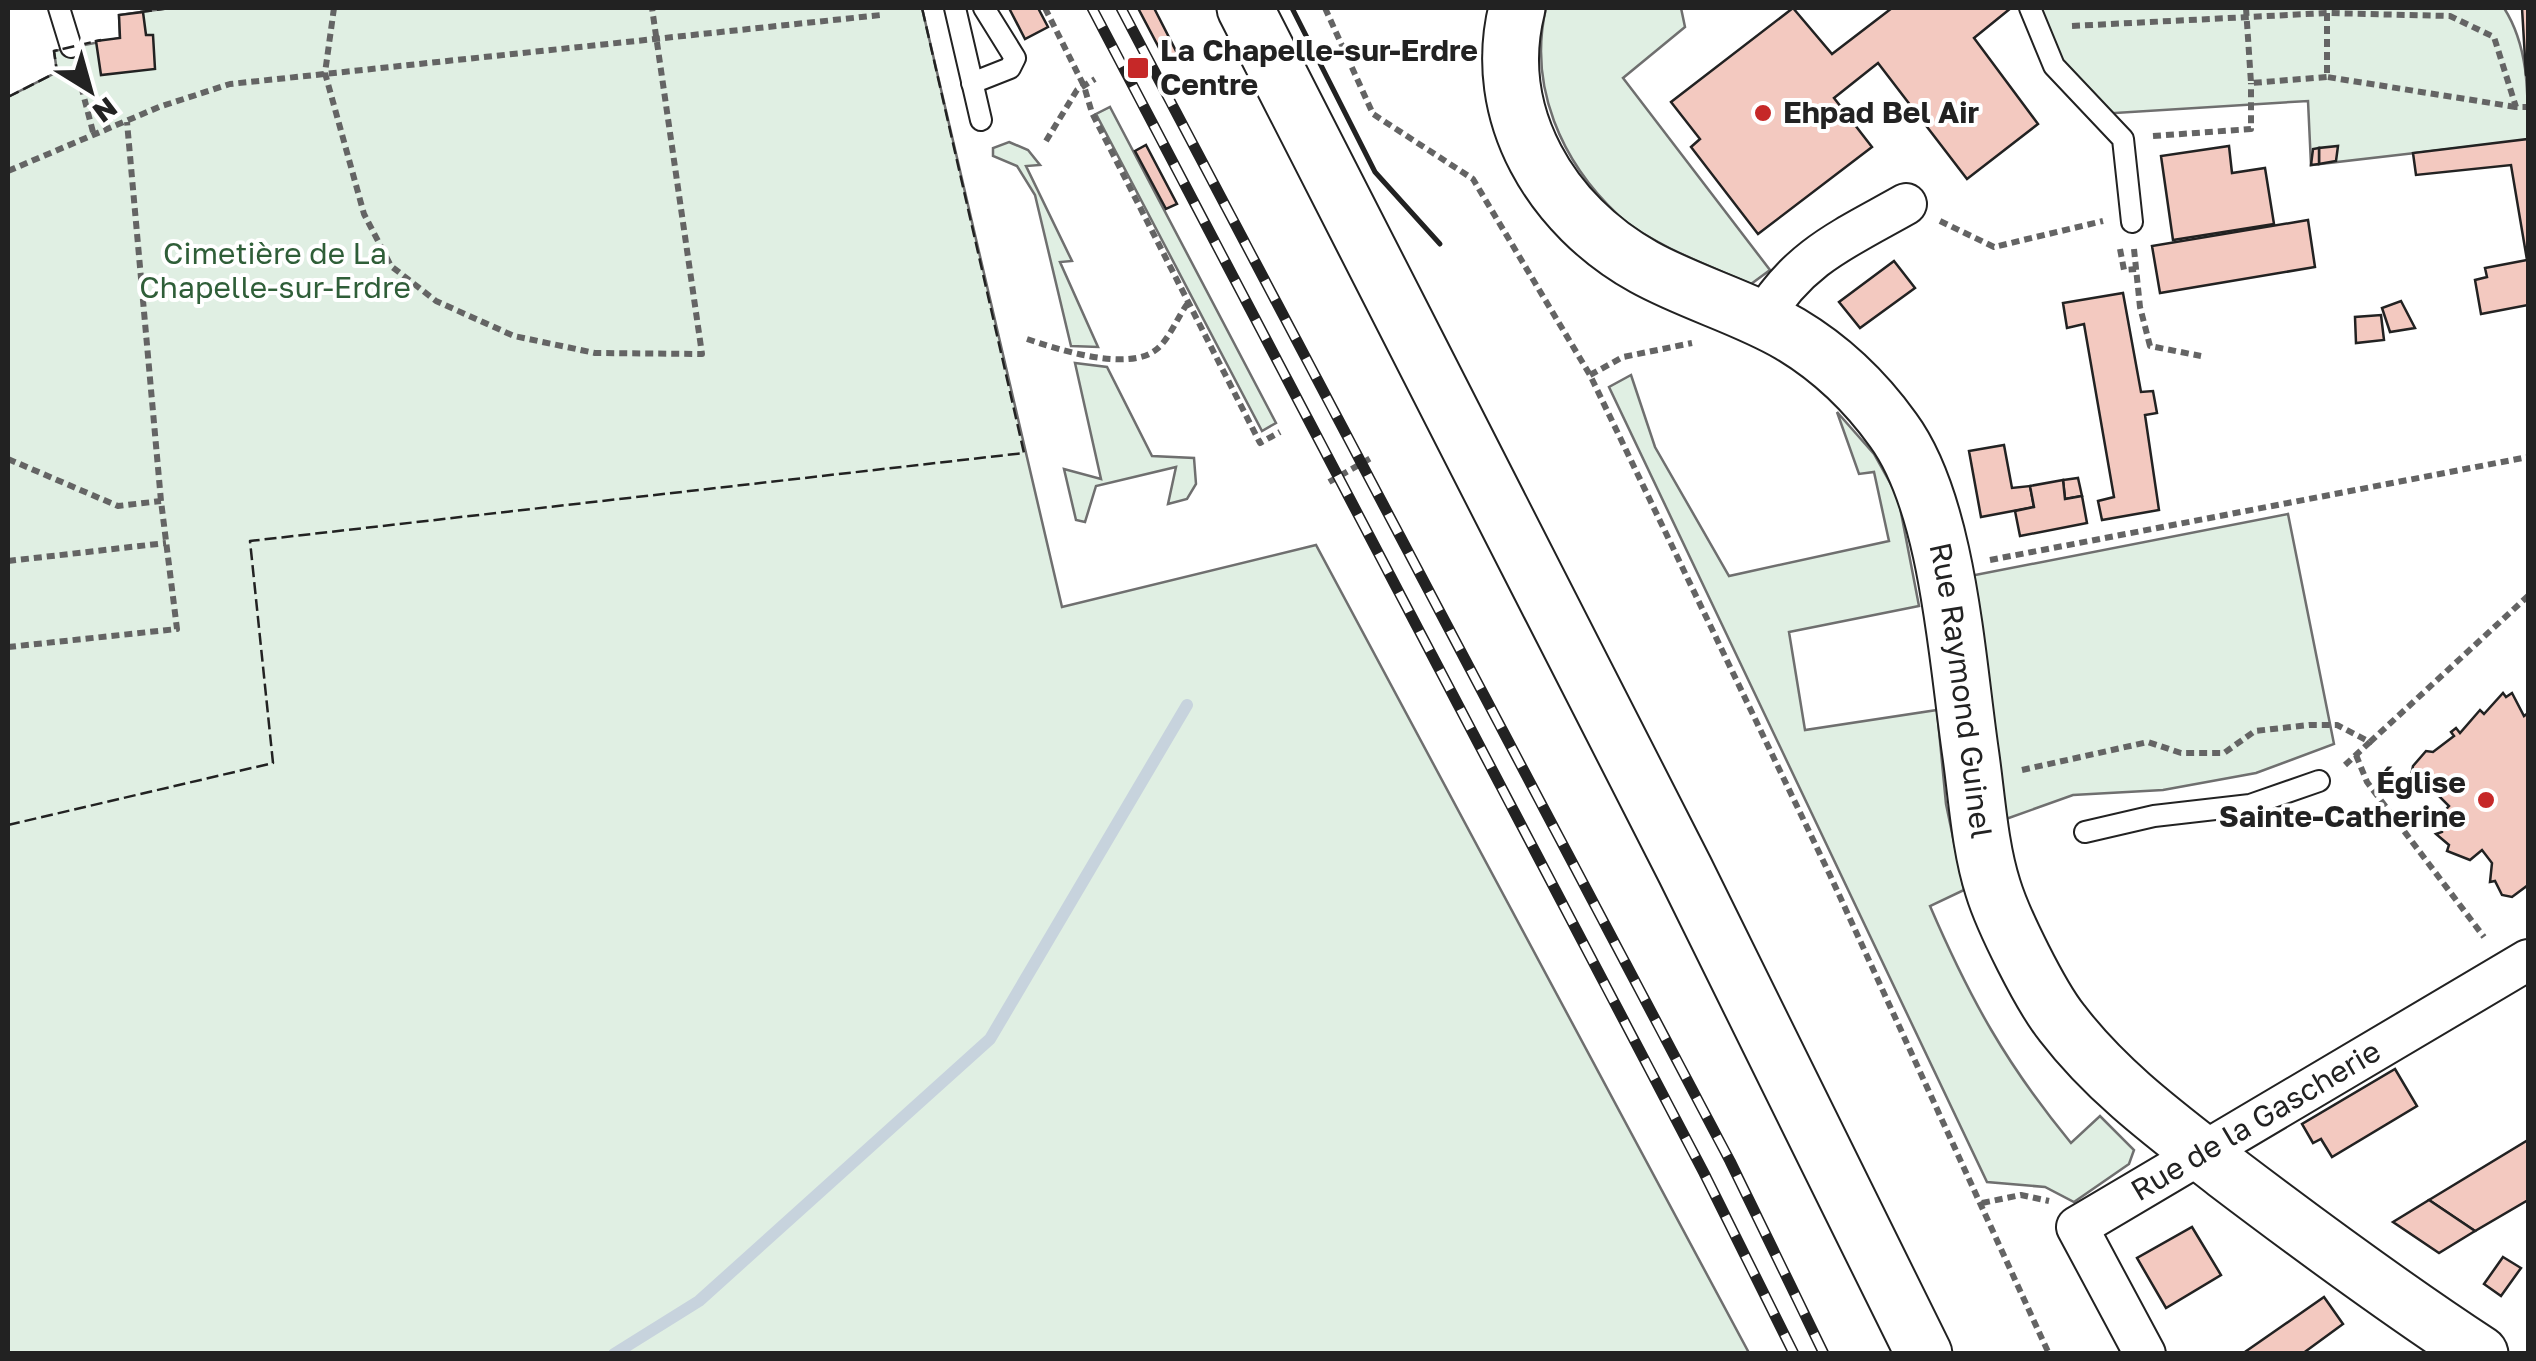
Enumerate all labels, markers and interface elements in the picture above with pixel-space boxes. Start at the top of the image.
place label: La Chapelle-sur-Erdre Centre [1160,32,1478,102]
north arrow [40,40,140,140]
marker: La Chapelle-sur-Erdre Centre [1125,55,1151,81]
text: N [87,91,124,130]
place label: Ehpad Bel Air [1783,94,1980,130]
marker: Ehpad Bel Air [1752,102,1774,124]
park label: Cimetière de La Chapelle-sur-Erdre [139,235,411,305]
street label: Rue Raymond Guinel [1922,539,2000,841]
place label: Église Sainte-Catherine [2219,764,2466,834]
marker: Église Sainte-Catherine [2475,789,2497,811]
street label: Rue de la Gascherie [2124,1032,2387,1208]

